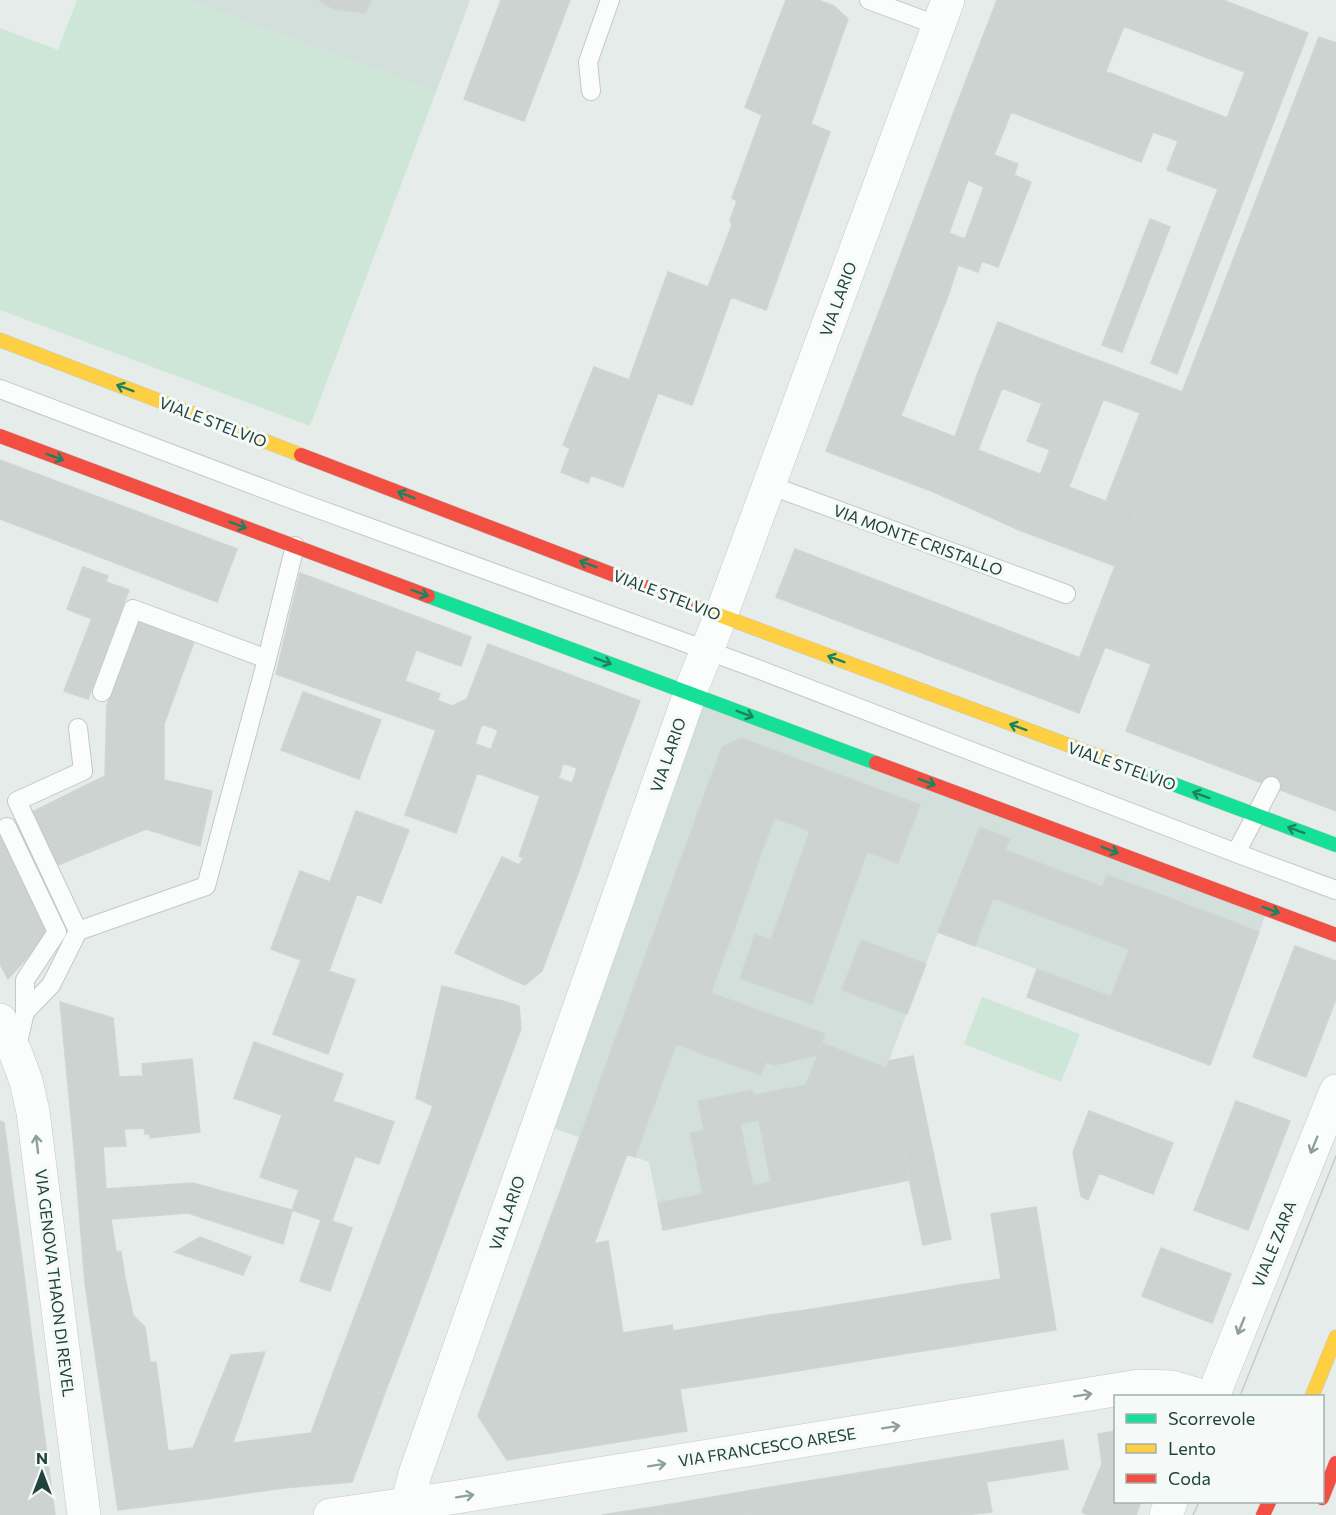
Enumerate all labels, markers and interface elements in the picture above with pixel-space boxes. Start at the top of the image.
street label: VIA LARIO [815,259,860,339]
one-way arrow [116,382,135,393]
street label: VIALE STELVIO [157,392,270,451]
one-way arrow [45,452,64,463]
one-way arrow [397,489,415,500]
street label: VIA MONTE CRISTALLO [831,500,1005,579]
one-way arrow [228,520,246,531]
one-way arrow [579,558,598,569]
street label: VIALE STELVIO [611,565,724,624]
one-way arrow [410,588,429,599]
one-way arrow [827,652,845,663]
one-way arrow [593,656,612,667]
one-way arrow [735,709,754,720]
street label: VIA LARIO [646,715,689,795]
one-way arrow [1009,721,1028,732]
street label: VIALE STELVIO [1066,737,1179,794]
one-way arrow [918,777,936,788]
one-way arrow [1192,789,1211,800]
one-way arrow [1287,824,1306,835]
one-way arrow [1100,846,1119,857]
one-way arrow [1261,906,1279,917]
one-way arrow [32,1135,43,1155]
one-way arrow [1308,1136,1319,1154]
street label: VIA GENOVA THAON DI REVEL [32,1168,79,1398]
street label: VIA LARIO [485,1173,528,1253]
street label: VIALE ZARA [1248,1198,1300,1290]
one-way arrow [1235,1316,1246,1335]
one-way arrow [1073,1390,1093,1401]
legend [1114,1395,1324,1503]
text: Scorrevole [1168,1407,1255,1429]
one-way arrow [881,1421,900,1432]
street label: VIA FRANCESCO ARESE [677,1423,857,1470]
text: Lento [1168,1437,1216,1459]
north arrow [12,1443,72,1503]
text: N [36,1448,48,1467]
one-way arrow [647,1459,666,1470]
text: Coda [1168,1467,1211,1489]
one-way arrow [454,1490,474,1501]

